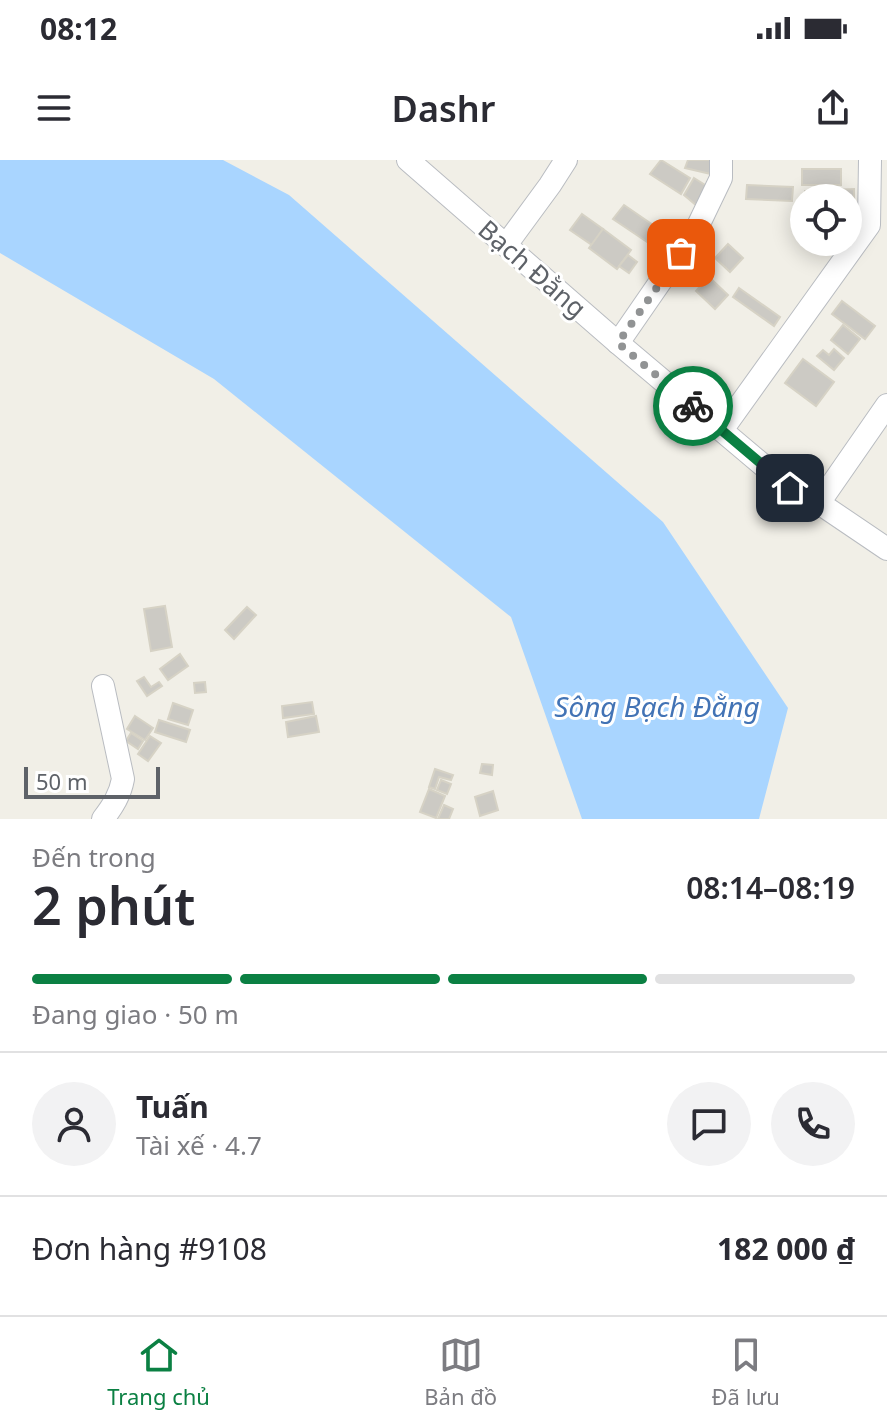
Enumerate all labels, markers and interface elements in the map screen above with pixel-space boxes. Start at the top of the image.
text: 08:12 [40,8,117,49]
text: Dashr [392,84,495,133]
icon: menu [32,86,76,130]
icon: share [811,86,855,130]
map controls [790,184,862,256]
button: locate [790,184,862,256]
street label: Bạch Đằng [471,211,594,325]
pin [647,219,715,287]
icon: bag [659,231,703,275]
courier [653,366,733,446]
icon: bike [671,384,715,428]
pin [756,454,824,522]
icon: home [768,466,812,510]
water label: Sông Bạch Đằng [554,687,760,725]
scale bar [24,763,160,799]
text: 50 m [36,766,87,796]
text: Đến trong [32,839,156,875]
text: 08:14–08:19 [686,867,855,908]
text: 2 phút [32,869,195,940]
text: Đang giao · 50 m [32,996,239,1032]
button: person [32,1082,116,1166]
button: chat [667,1082,751,1166]
button: phone [771,1082,855,1166]
text: Tuấn [136,1086,209,1127]
text: Tài xế · 4.7 [136,1127,262,1163]
text: Đơn hàng #9108 [32,1228,267,1269]
text: 182 000 ₫ [717,1228,855,1269]
tab: Trang chủ [107,1333,210,1411]
tab: Bản đồ [424,1333,497,1411]
tab: Đã lưu [712,1333,780,1411]

